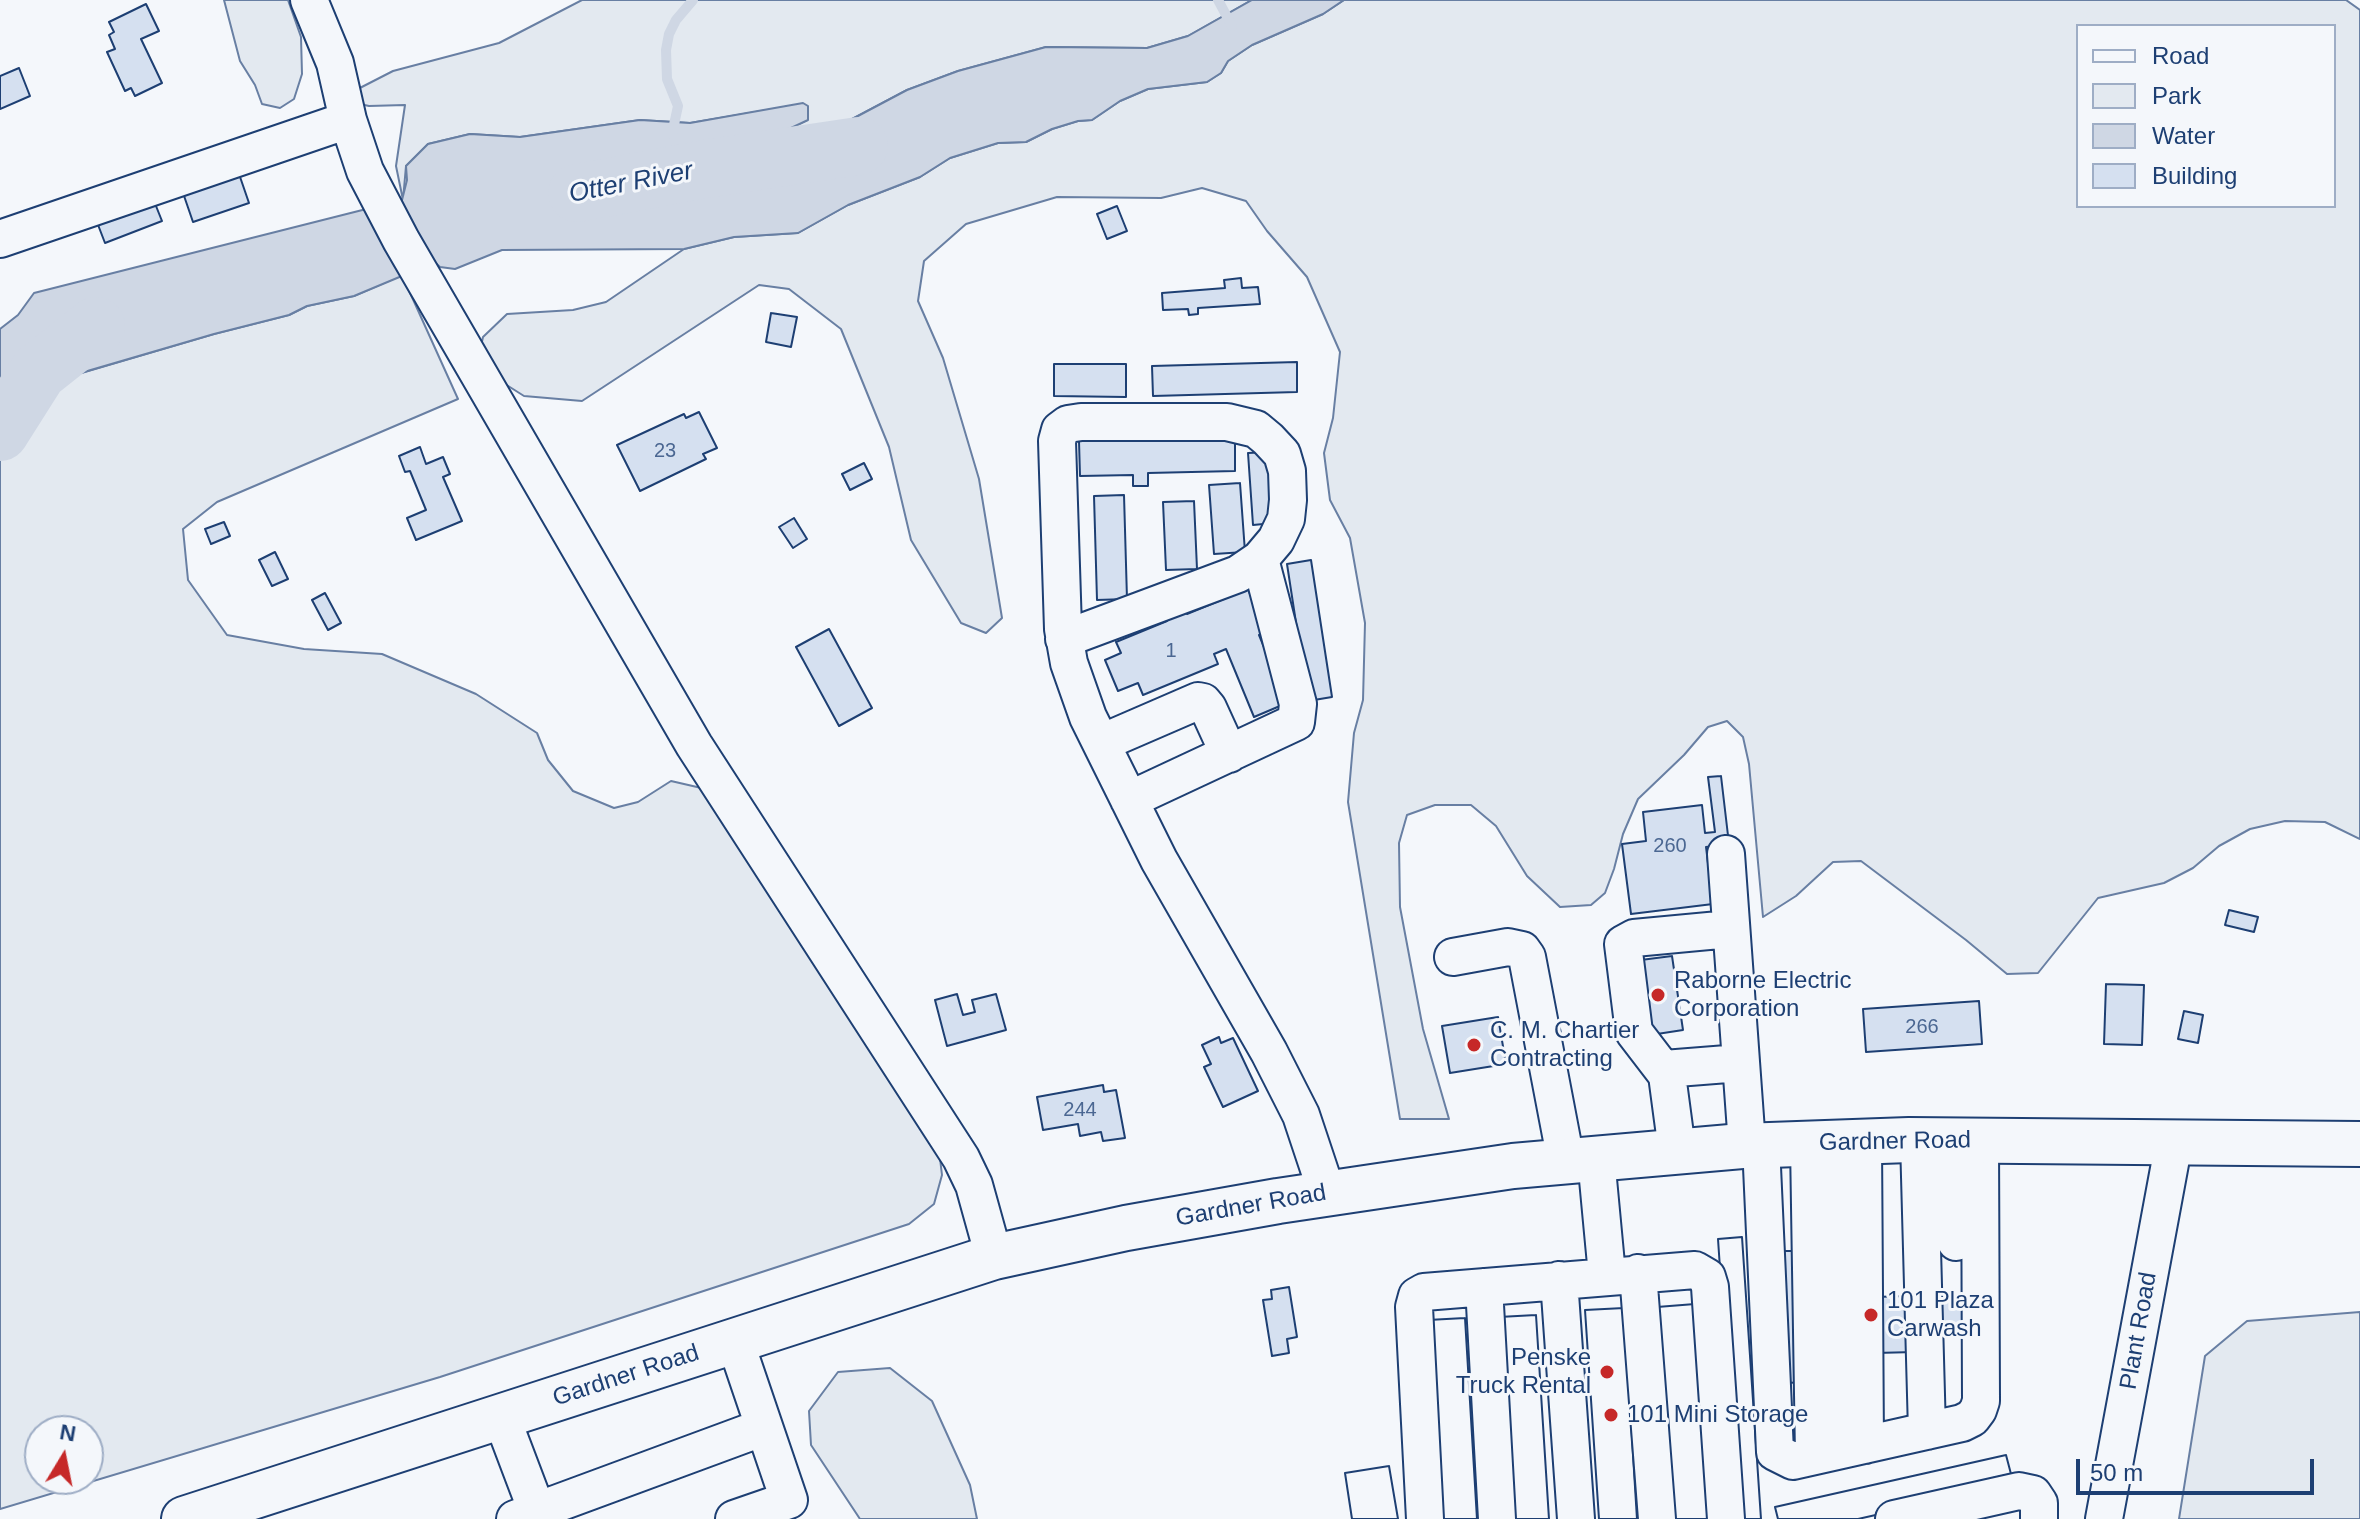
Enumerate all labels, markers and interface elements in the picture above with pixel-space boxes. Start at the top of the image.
legend [2076,24,2336,208]
text: Road [2152,42,2209,69]
text: Park [2152,82,2201,109]
text: Water [2152,122,2215,149]
water label: Otter River [566,156,696,210]
text: Building [2152,162,2237,189]
house number: 23 [654,439,676,463]
house number: 1 [1165,639,1177,663]
house number: 260 [1653,834,1687,858]
place label: Raborne Electric Corporation [1674,967,1851,1023]
marker: Raborne Electric Corporation [1649,986,1667,1004]
house number: 266 [1905,1015,1939,1039]
place label: C. M. Chartier Contracting [1490,1017,1639,1073]
marker: C. M. Chartier Contracting [1465,1036,1483,1054]
house number: 244 [1063,1098,1097,1122]
street label: Gardner Road [1819,1126,1971,1158]
street label: Gardner Road [1174,1179,1328,1233]
street label: Plant Road [2115,1270,2163,1392]
place label: 101 Plaza Carwash [1887,1287,1994,1343]
marker: 101 Plaza Carwash [1862,1306,1880,1324]
street label: Gardner Road [549,1339,703,1413]
place label: Penske Truck Rental [1456,1344,1591,1400]
marker: Penske Truck Rental [1598,1363,1616,1381]
place label: 101 Mini Storage [1627,1401,1808,1429]
marker: 101 Mini Storage [1602,1406,1620,1424]
north arrow [24,1415,104,1495]
text: N [58,1419,78,1447]
scale bar [2080,1443,2318,1493]
text: 50 m [2090,1459,2143,1486]

